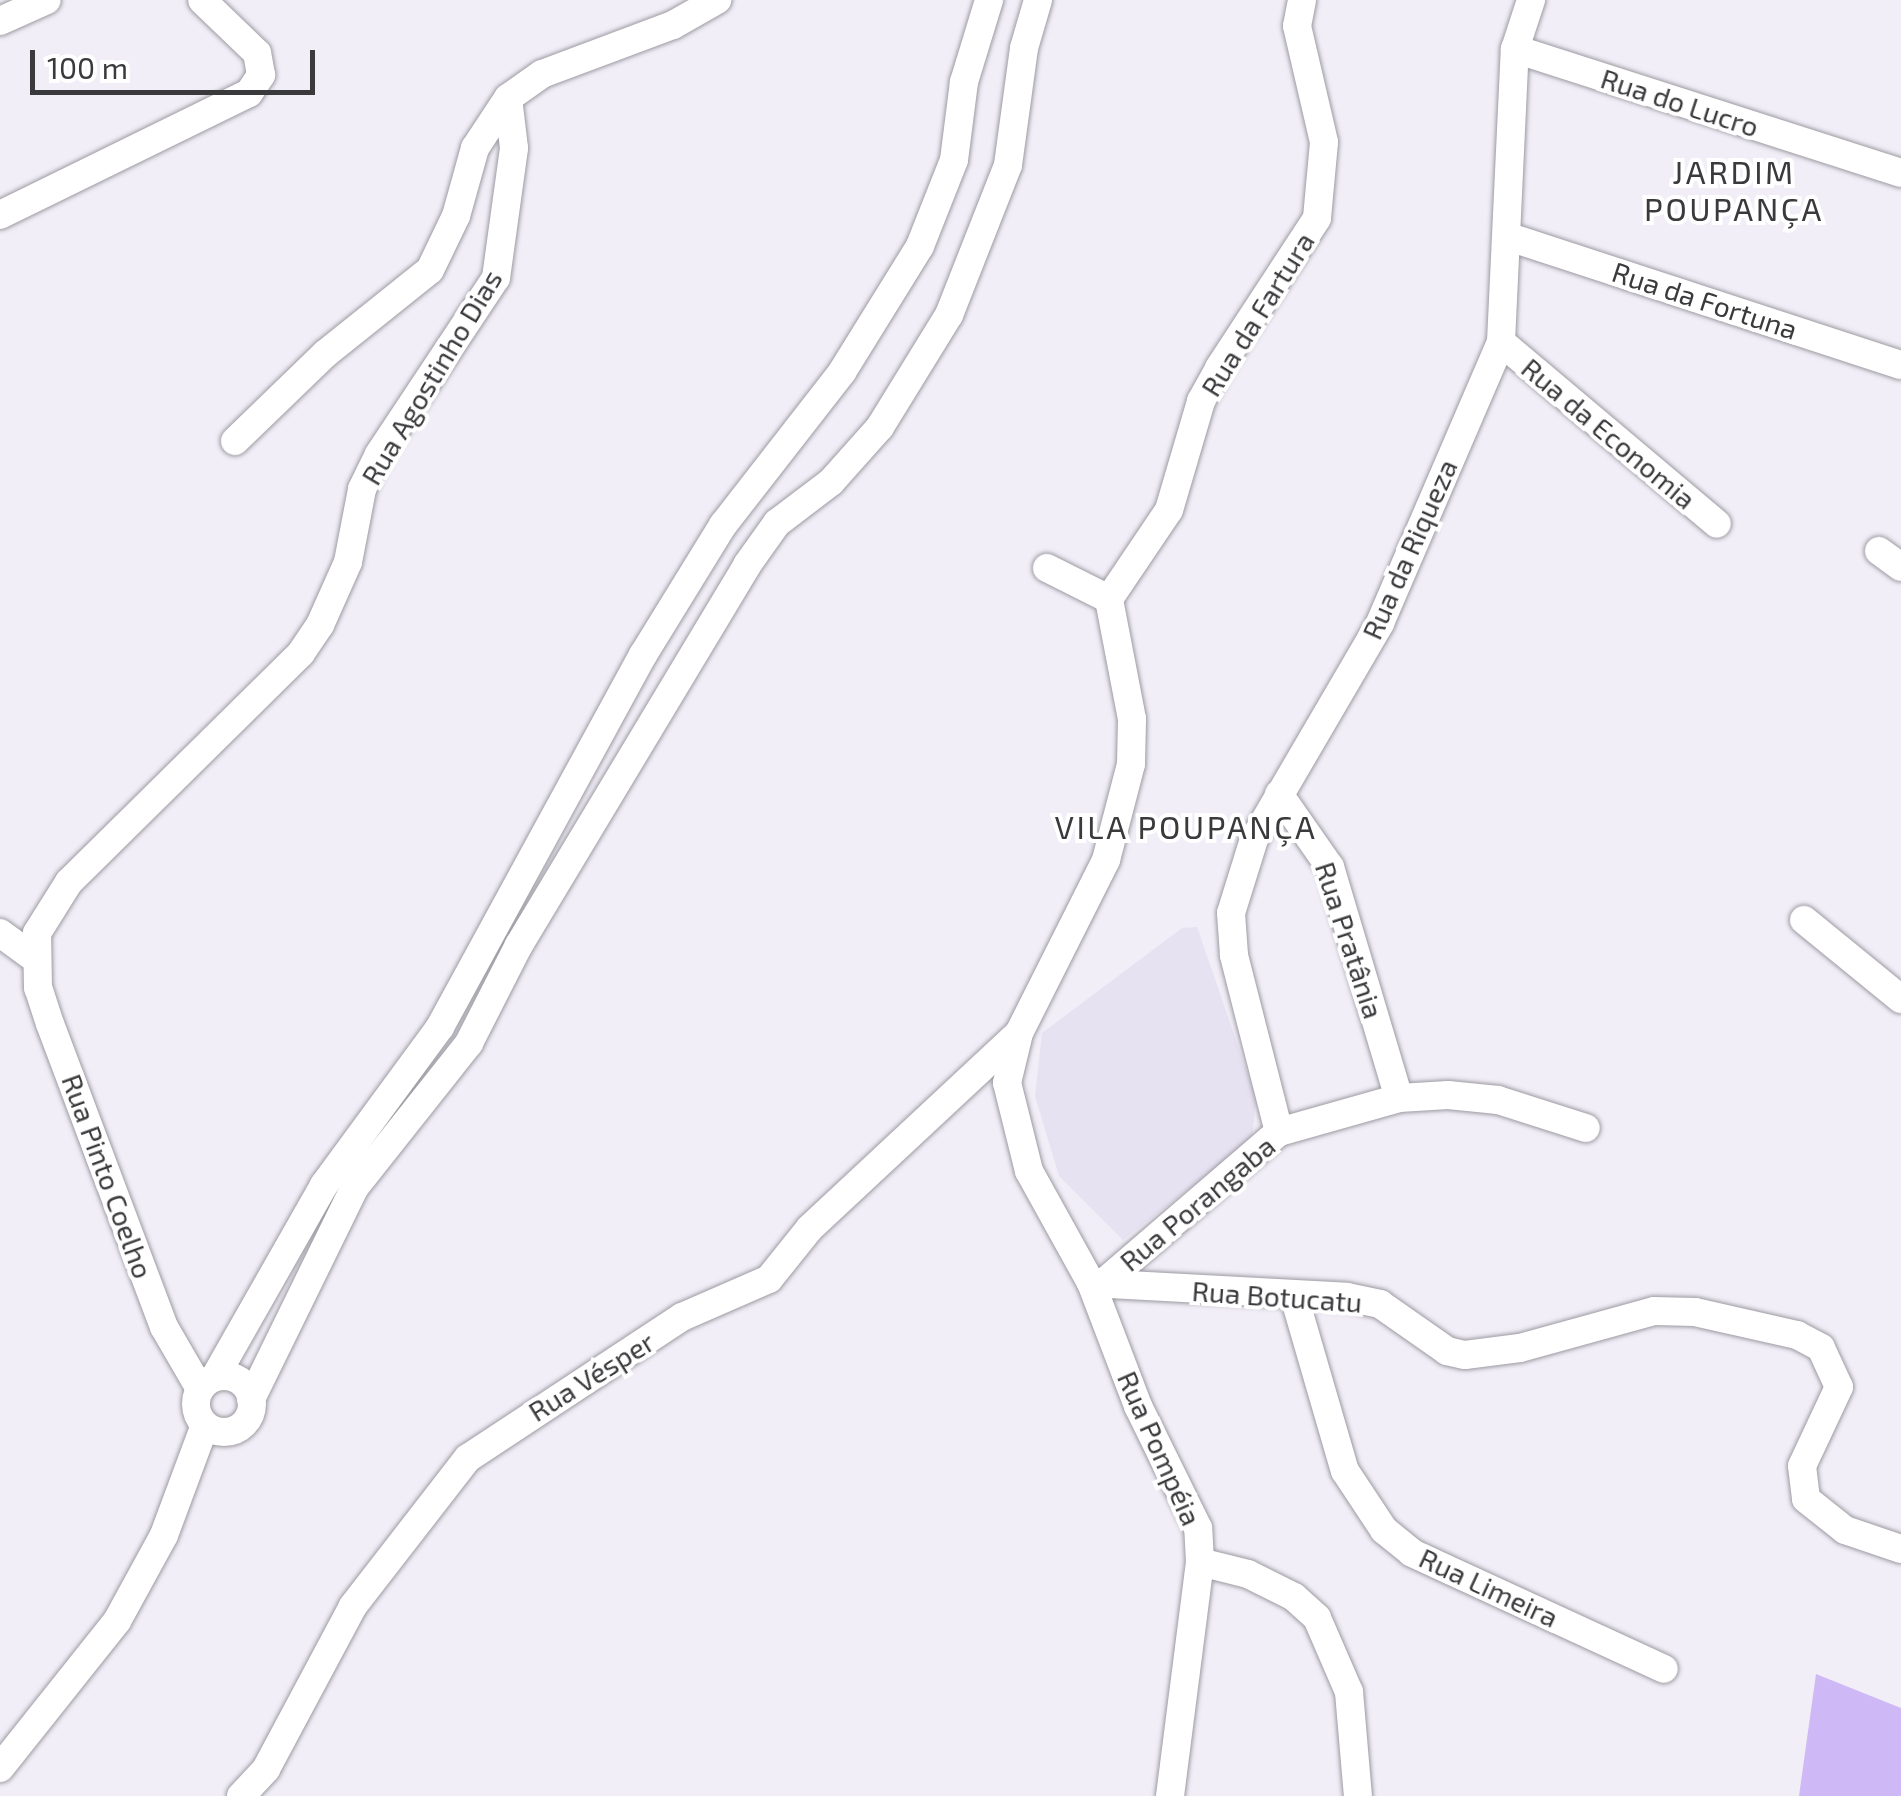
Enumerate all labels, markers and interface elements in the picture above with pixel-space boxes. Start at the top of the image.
scale bar [35,30,320,92]
text: 100 m [47,49,128,85]
street label: Rua do Lucro [1597,61,1763,143]
district label: JARDIM POUPANÇA [1644,153,1824,228]
street label: Rua da Fartura [1193,226,1321,402]
street label: Rua da Fortuna [1608,254,1802,346]
street label: Rua Agostinho Dias [353,263,509,491]
street label: Rua da Economia [1515,351,1703,515]
street label: Rua da Riqueza [1354,454,1464,644]
district label: VILA POUPANÇA [1054,807,1318,845]
street label: Rua Pratânia [1309,857,1391,1023]
street label: Rua Pinto Coelho [55,1069,161,1283]
street label: Rua Porangaba [1113,1128,1281,1278]
street label: Rua Botucatu [1191,1273,1363,1319]
street label: Rua Vésper [522,1324,660,1428]
street label: Rua Pompéia [1111,1366,1209,1530]
street label: Rua Limeira [1414,1540,1564,1634]

